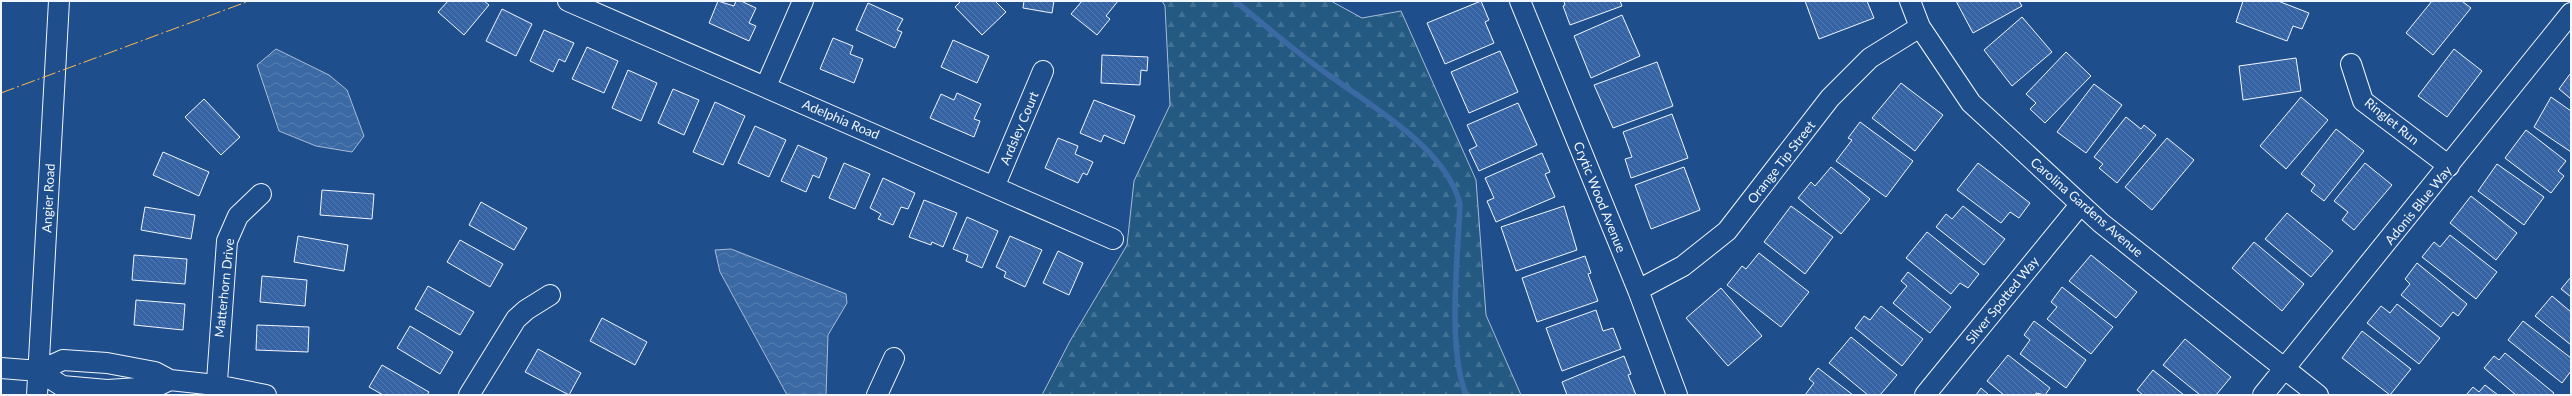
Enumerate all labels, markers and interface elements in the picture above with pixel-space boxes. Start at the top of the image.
street label: Ardsley Court [996,89,1042,167]
street label: Ringlet Run [2362,94,2422,148]
street label: Adelphia Road [800,96,882,142]
street label: Orange Tip Street [1744,117,1819,207]
street label: Crytic Wood Avenue [1570,139,1630,255]
street label: Carolina Gardens Avenue [2028,154,2147,260]
street label: Adonis Blue Way [2381,162,2455,248]
street label: Angier Road [38,163,58,233]
street label: Matterhorn Drive [211,237,237,338]
street label: Silver Spotted Way [1962,253,2042,347]

